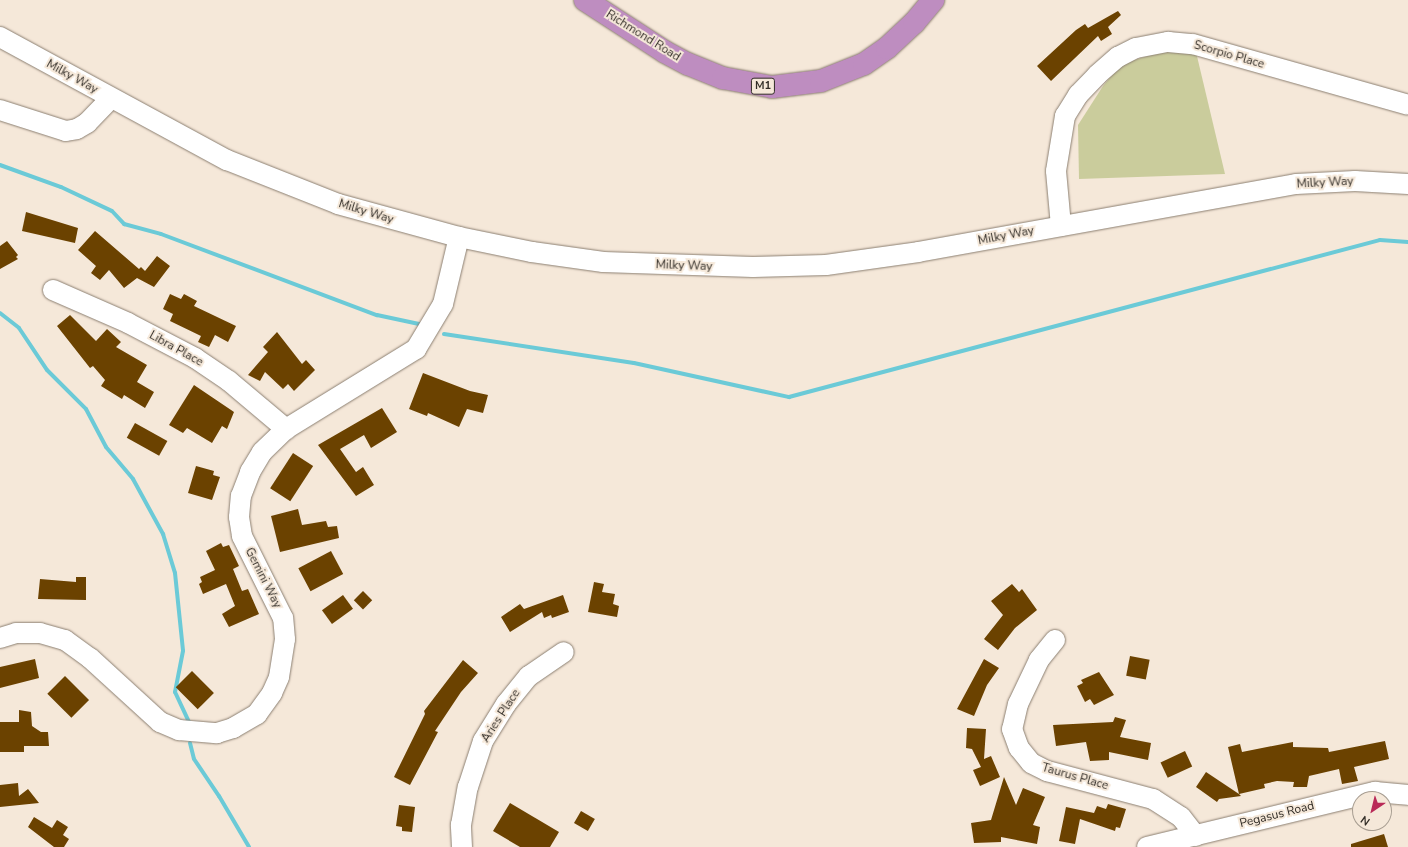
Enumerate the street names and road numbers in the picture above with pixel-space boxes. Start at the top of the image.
street label: Richmond Road [603,7,683,65]
street label: Scorpio Place [1192,38,1266,72]
street label: Milky Way [44,57,100,97]
road number: M1 [750,77,776,95]
street label: Milky Way [1296,174,1354,192]
street label: Milky Way [337,197,395,227]
street label: Milky Way [977,224,1035,248]
street label: Milky Way [655,258,713,274]
street label: Libra Place [147,328,205,370]
street label: Gemini Way [242,545,284,611]
street label: Aries Place [479,687,523,745]
street label: Taurus Place [1040,761,1110,793]
street label: Pegasus Road [1238,799,1316,831]

